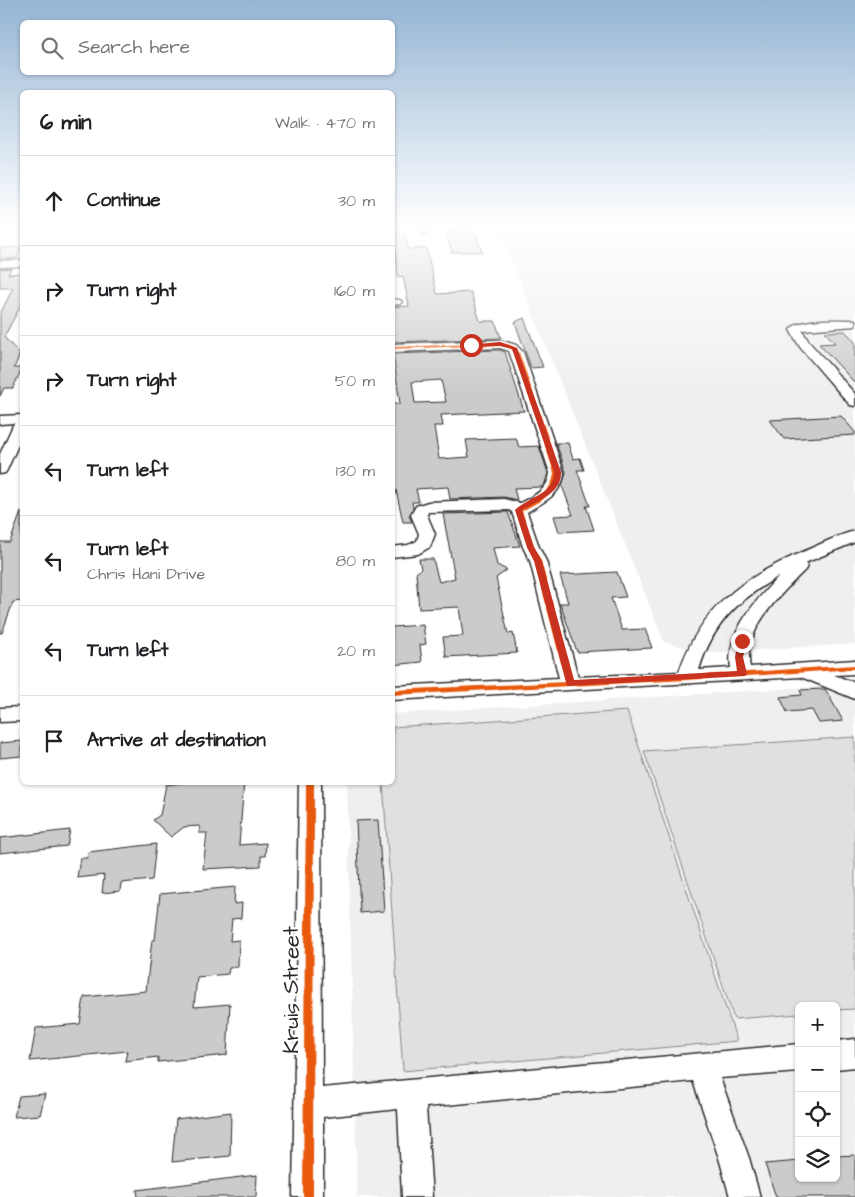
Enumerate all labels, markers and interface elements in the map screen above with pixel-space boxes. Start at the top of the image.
search box [20,20,395,75]
icon: search [38,34,66,62]
text: Search here [78,34,190,61]
text: 6 min [40,108,92,137]
text: Walk · 470 m [275,112,375,134]
icon: ahead [40,187,68,215]
text: Continue [87,187,161,214]
text: 30 m [338,190,375,212]
icon: right [40,277,68,305]
text: Turn right [87,277,176,304]
text: 160 m [334,280,375,302]
route start [460,334,483,357]
icon: right [40,367,68,395]
text: Turn right [87,367,176,394]
text: 50 m [335,370,375,392]
icon: left [40,457,68,485]
text: Turn left [87,457,168,484]
text: 130 m [336,460,375,482]
text: Turn left [87,536,168,563]
icon: left [40,547,68,575]
text: 80 m [336,550,375,572]
text: Chris Hani Drive [87,563,205,585]
route end [731,630,754,653]
icon: left [40,637,68,665]
text: Turn left [87,637,168,664]
text: 20 m [337,640,375,662]
icon: arrive [40,727,68,755]
text: Arrive at destination [87,727,266,754]
street label: Kruis Street [276,926,307,1054]
map controls [795,1002,840,1182]
button: + [795,1002,840,1047]
button: − [795,1047,840,1092]
button: locate [795,1092,840,1137]
button: layers [795,1137,840,1182]

